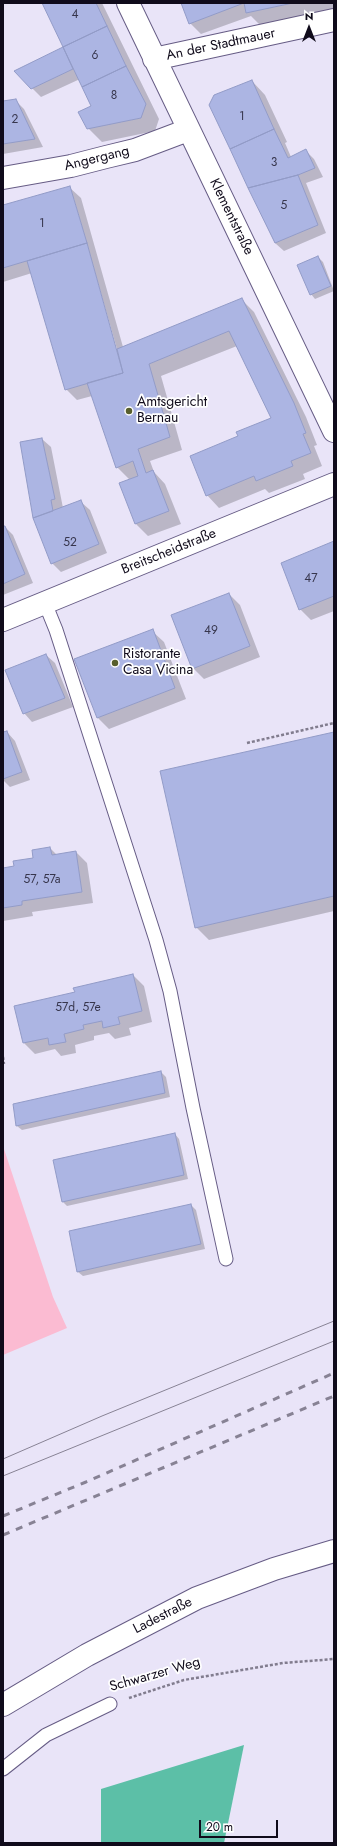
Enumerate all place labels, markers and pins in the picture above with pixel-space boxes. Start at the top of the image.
place label: Amtsgericht Bernau [137,395,207,428]
marker: Amtsgericht Bernau [124,406,134,416]
place label: Ristorante Casa Vicina [123,647,193,680]
marker: Ristorante Casa Vicina [110,658,120,668]

